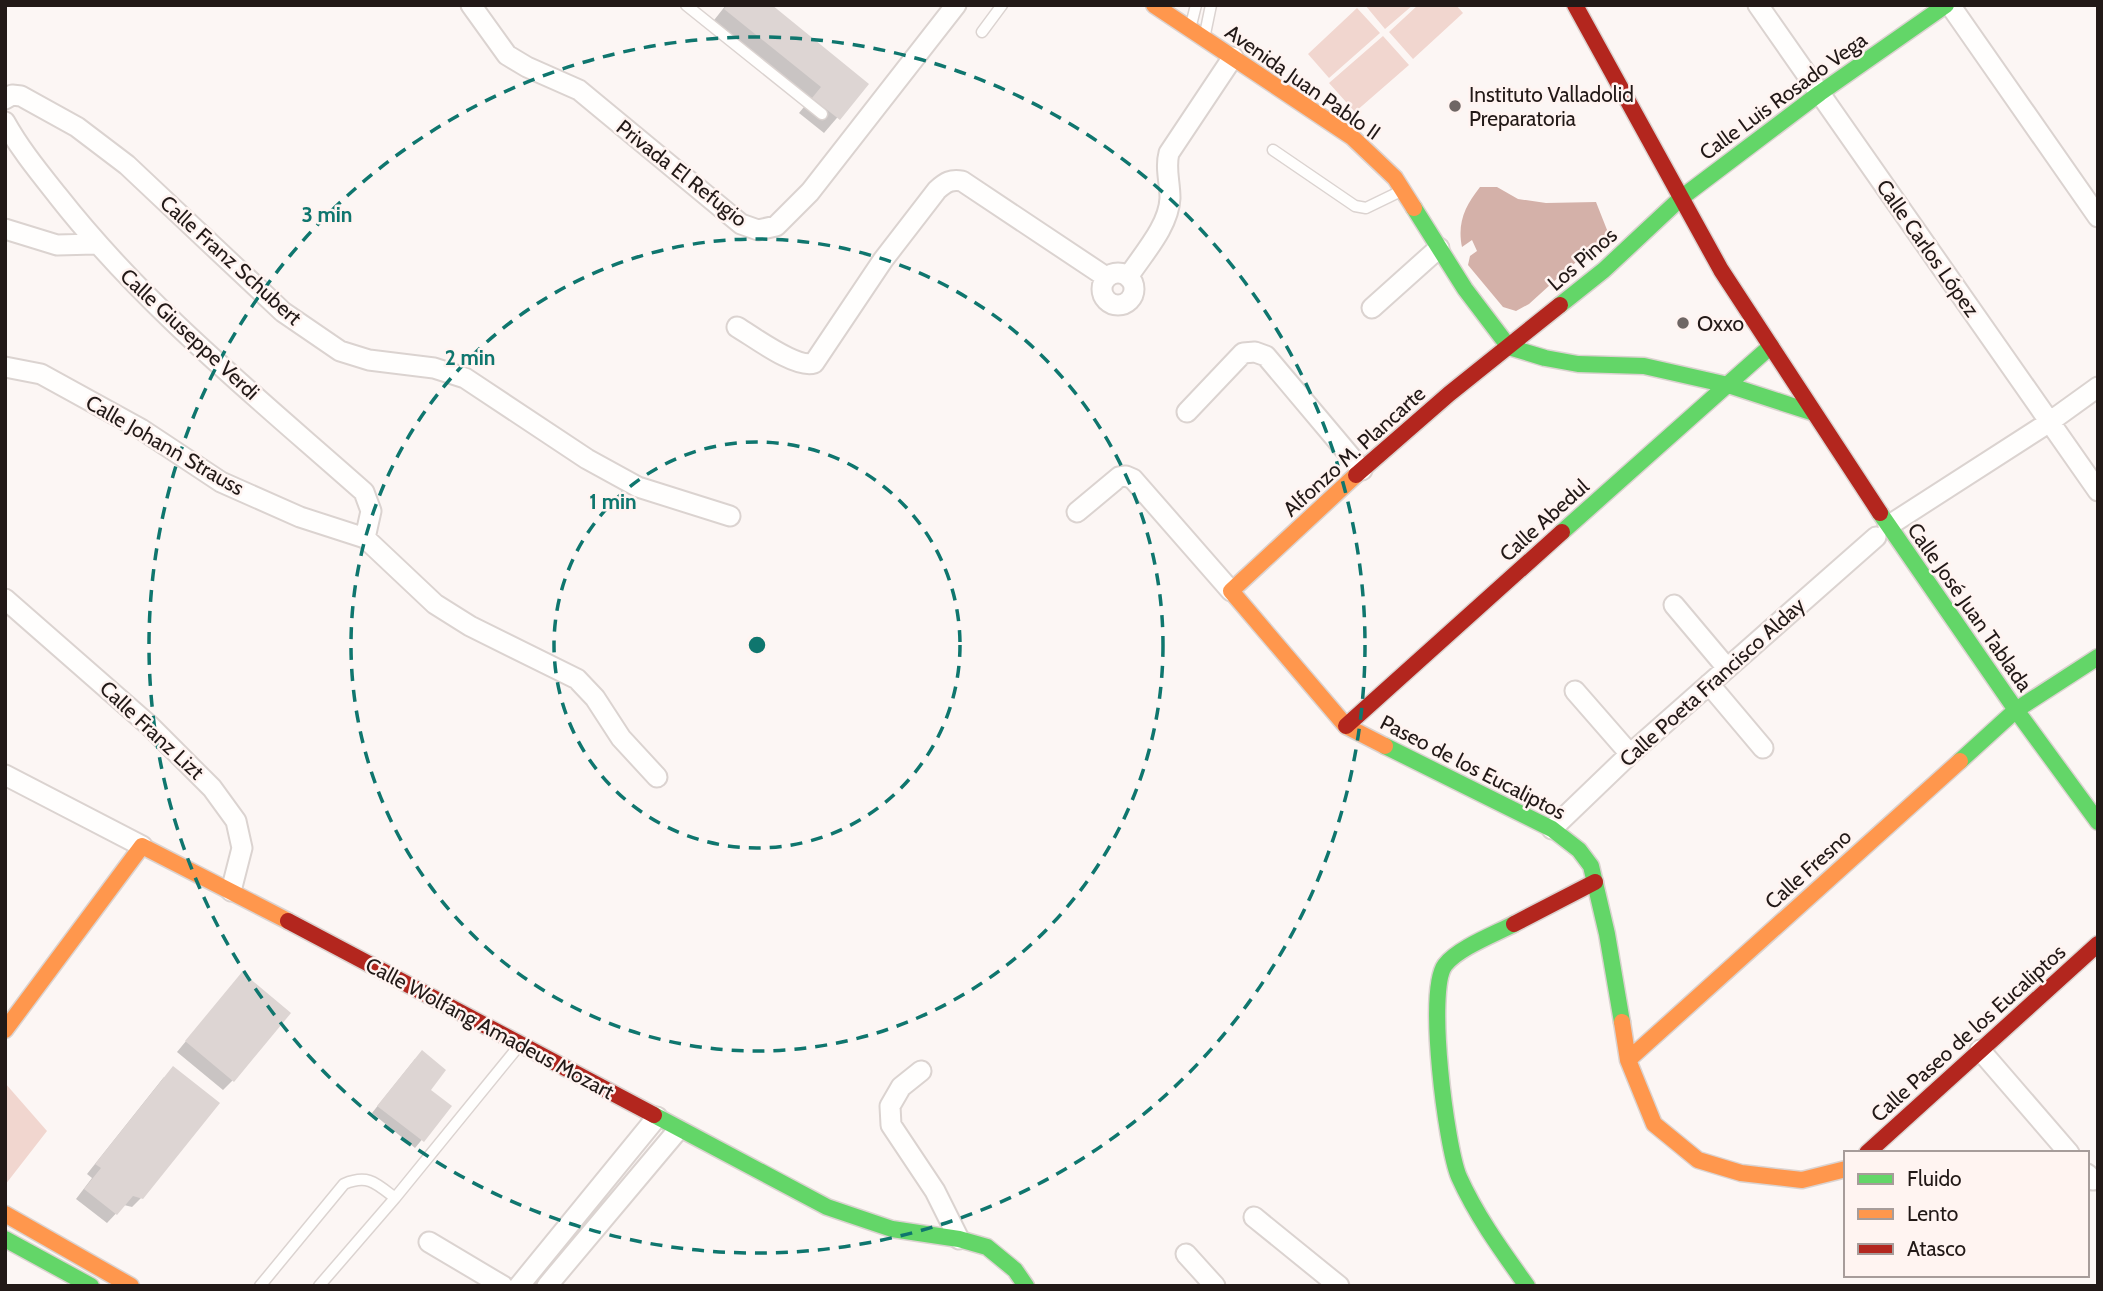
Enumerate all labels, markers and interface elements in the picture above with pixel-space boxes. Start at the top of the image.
street label: Avenida Juan Pablo II [1221,19,1385,145]
street label: Calle Luis Rosado Vega [1694,27,1872,165]
place label: Instituto Valladolid Preparatoria [1469,82,1634,131]
marker: Instituto Valladolid Preparatoria [1447,98,1463,114]
street label: Privada El Refugio [612,114,752,232]
street label: Calle Carlos López [1871,174,1985,322]
street label: Calle Franz Schubert [155,190,307,330]
text: 3 min [302,202,352,227]
street label: Los Pinos [1542,222,1622,296]
street label: Calle Giuseppe Verdi [115,263,265,405]
place label: Oxxo [1697,311,1744,336]
marker: Oxxo [1675,315,1691,331]
text: 2 min [445,345,495,370]
street label: Alfonzo M. Plancarte [1278,380,1430,521]
street label: Calle Johann Strauss [81,390,249,501]
street label: Calle Abedul [1494,473,1594,567]
text: 1 min [589,489,637,514]
street label: Calle José Juan Tablada [1902,518,2038,696]
street label: Calle Poeta Francisco Alday [1614,592,1810,772]
centre of rings [745,633,769,657]
street label: Calle Franz Lizt [95,675,209,785]
street label: Paseo de los Eucaliptos [1376,709,1570,825]
street label: Calle Fresno [1760,824,1856,914]
street label: Calle Paseo de los Eucaliptos [1866,939,2071,1127]
street label: Calle Wolfang Amadeus Mozart [361,952,619,1104]
legend [1844,1151,2089,1277]
text: Fluido [1907,1166,1962,1191]
text: Lento [1907,1201,1958,1226]
text: Atasco [1907,1236,1966,1261]

